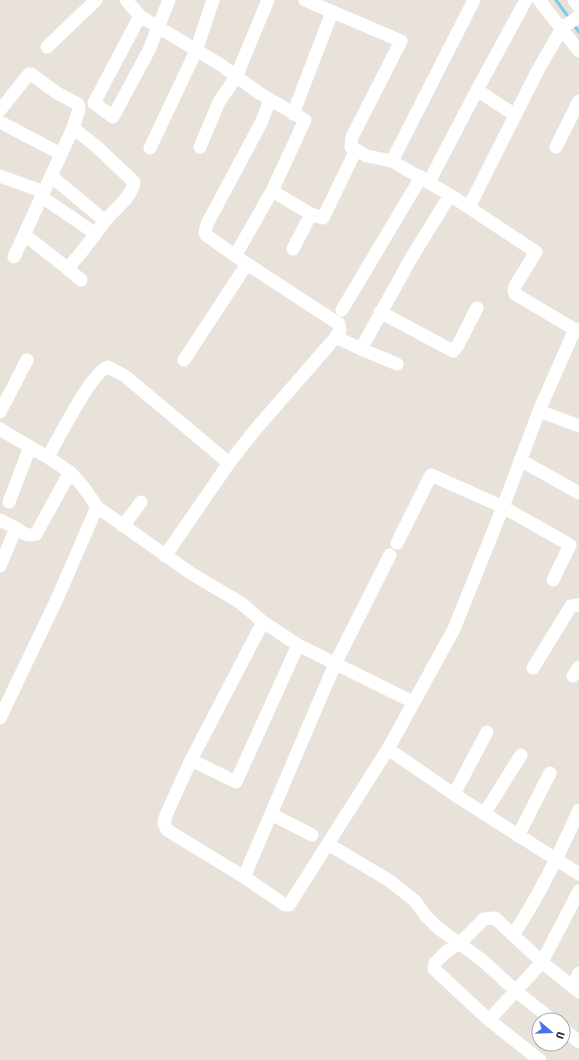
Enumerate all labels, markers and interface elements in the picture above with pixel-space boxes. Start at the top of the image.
north arrow [531,1012,571,1052]
text: U [553,1030,567,1040]

